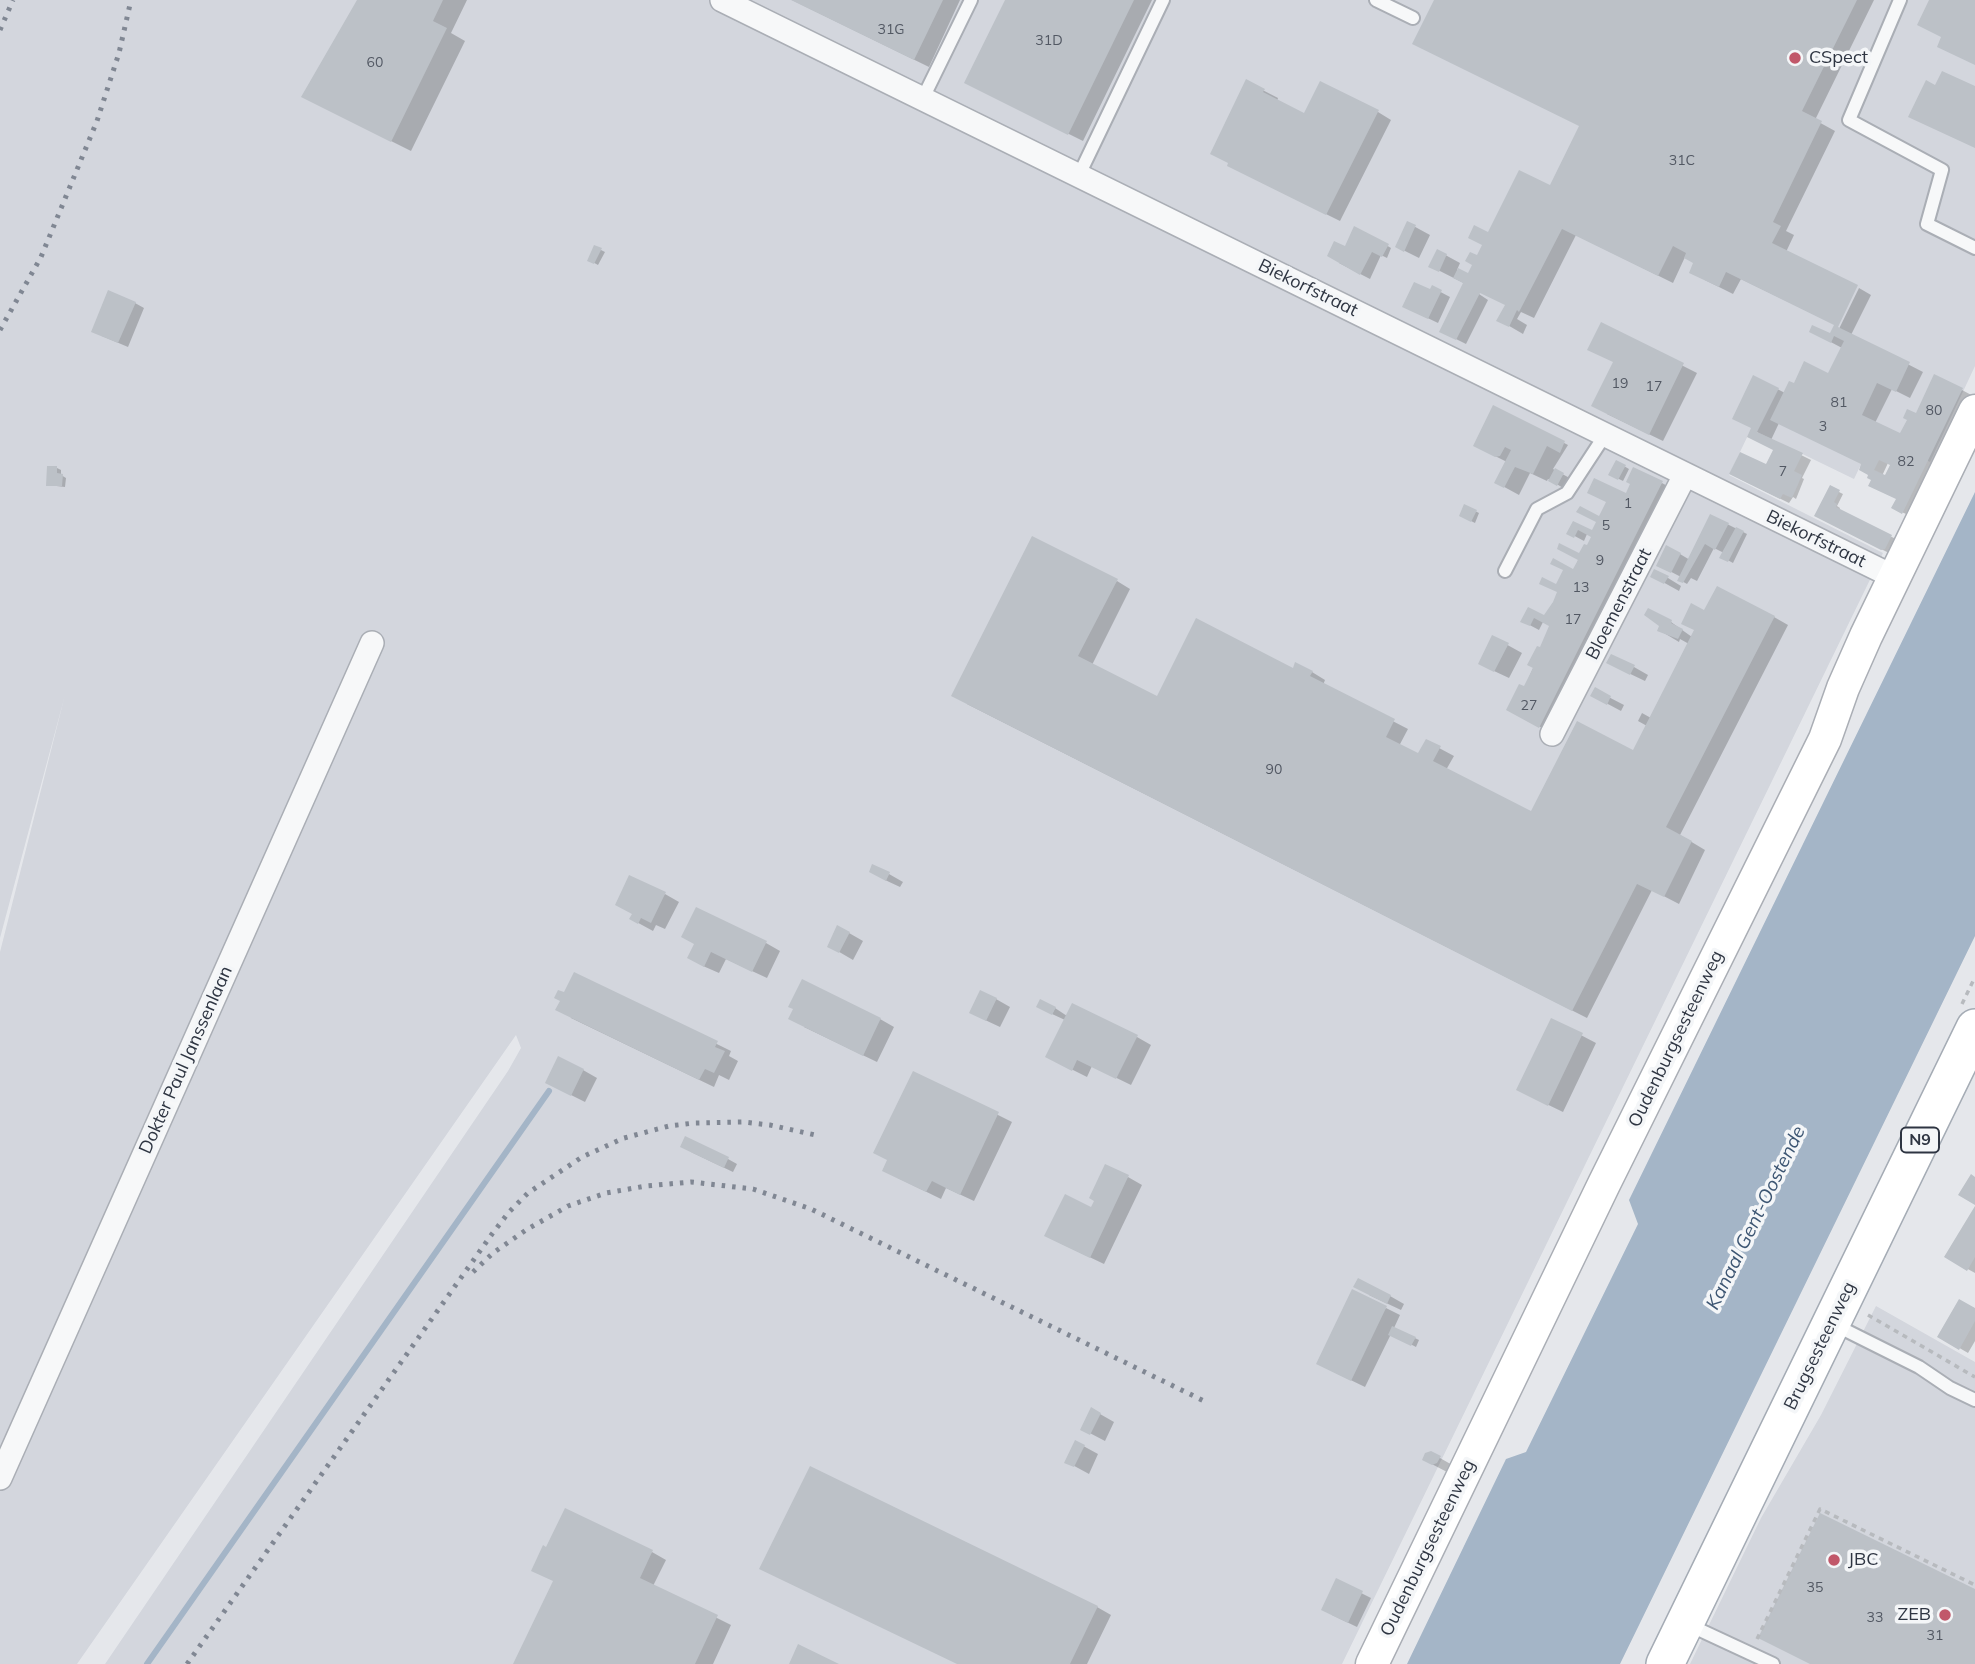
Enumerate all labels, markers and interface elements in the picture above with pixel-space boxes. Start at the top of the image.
house number: 31G [877,22,905,38]
house number: 31D [1035,33,1063,49]
place label: CSpect [1809,47,1868,69]
marker: CSpect [1787,50,1803,66]
house number: 60 [367,55,383,71]
house number: 31C [1669,153,1695,169]
street label: Biekorfstraat [1255,255,1361,321]
house number: 19 [1612,376,1628,392]
house number: 17 [1646,379,1662,395]
house number: 81 [1831,395,1847,411]
house number: 80 [1926,403,1942,419]
house number: 3 [1819,419,1827,435]
house number: 82 [1898,454,1914,470]
house number: 7 [1779,464,1787,480]
house number: 1 [1624,496,1632,512]
street label: Biekorfstraat [1763,506,1869,572]
house number: 5 [1602,518,1610,534]
street label: Bloemenstraat [1582,545,1656,663]
house number: 9 [1596,553,1604,569]
house number: 13 [1573,580,1589,596]
house number: 17 [1565,612,1581,628]
house number: 27 [1521,698,1537,714]
house number: 90 [1266,762,1282,778]
street label: Oudenburgsesteenweg [1624,947,1728,1131]
street label: Dokter Paul Janssenlaan [135,963,237,1157]
water label: Kanaal Gent-Oostende [1702,1122,1810,1314]
road number: N9 [1901,1128,1939,1152]
street label: Brugsesteenweg [1780,1278,1860,1414]
street label: Oudenburgsesteenweg [1376,1456,1480,1640]
place label: JBC [1848,1549,1878,1571]
marker: JBC [1826,1552,1842,1568]
house number: 35 [1807,1580,1823,1596]
place label: ZEB [1897,1604,1931,1626]
marker: ZEB [1937,1607,1953,1623]
house number: 33 [1867,1610,1883,1626]
house number: 31 [1927,1628,1943,1644]

